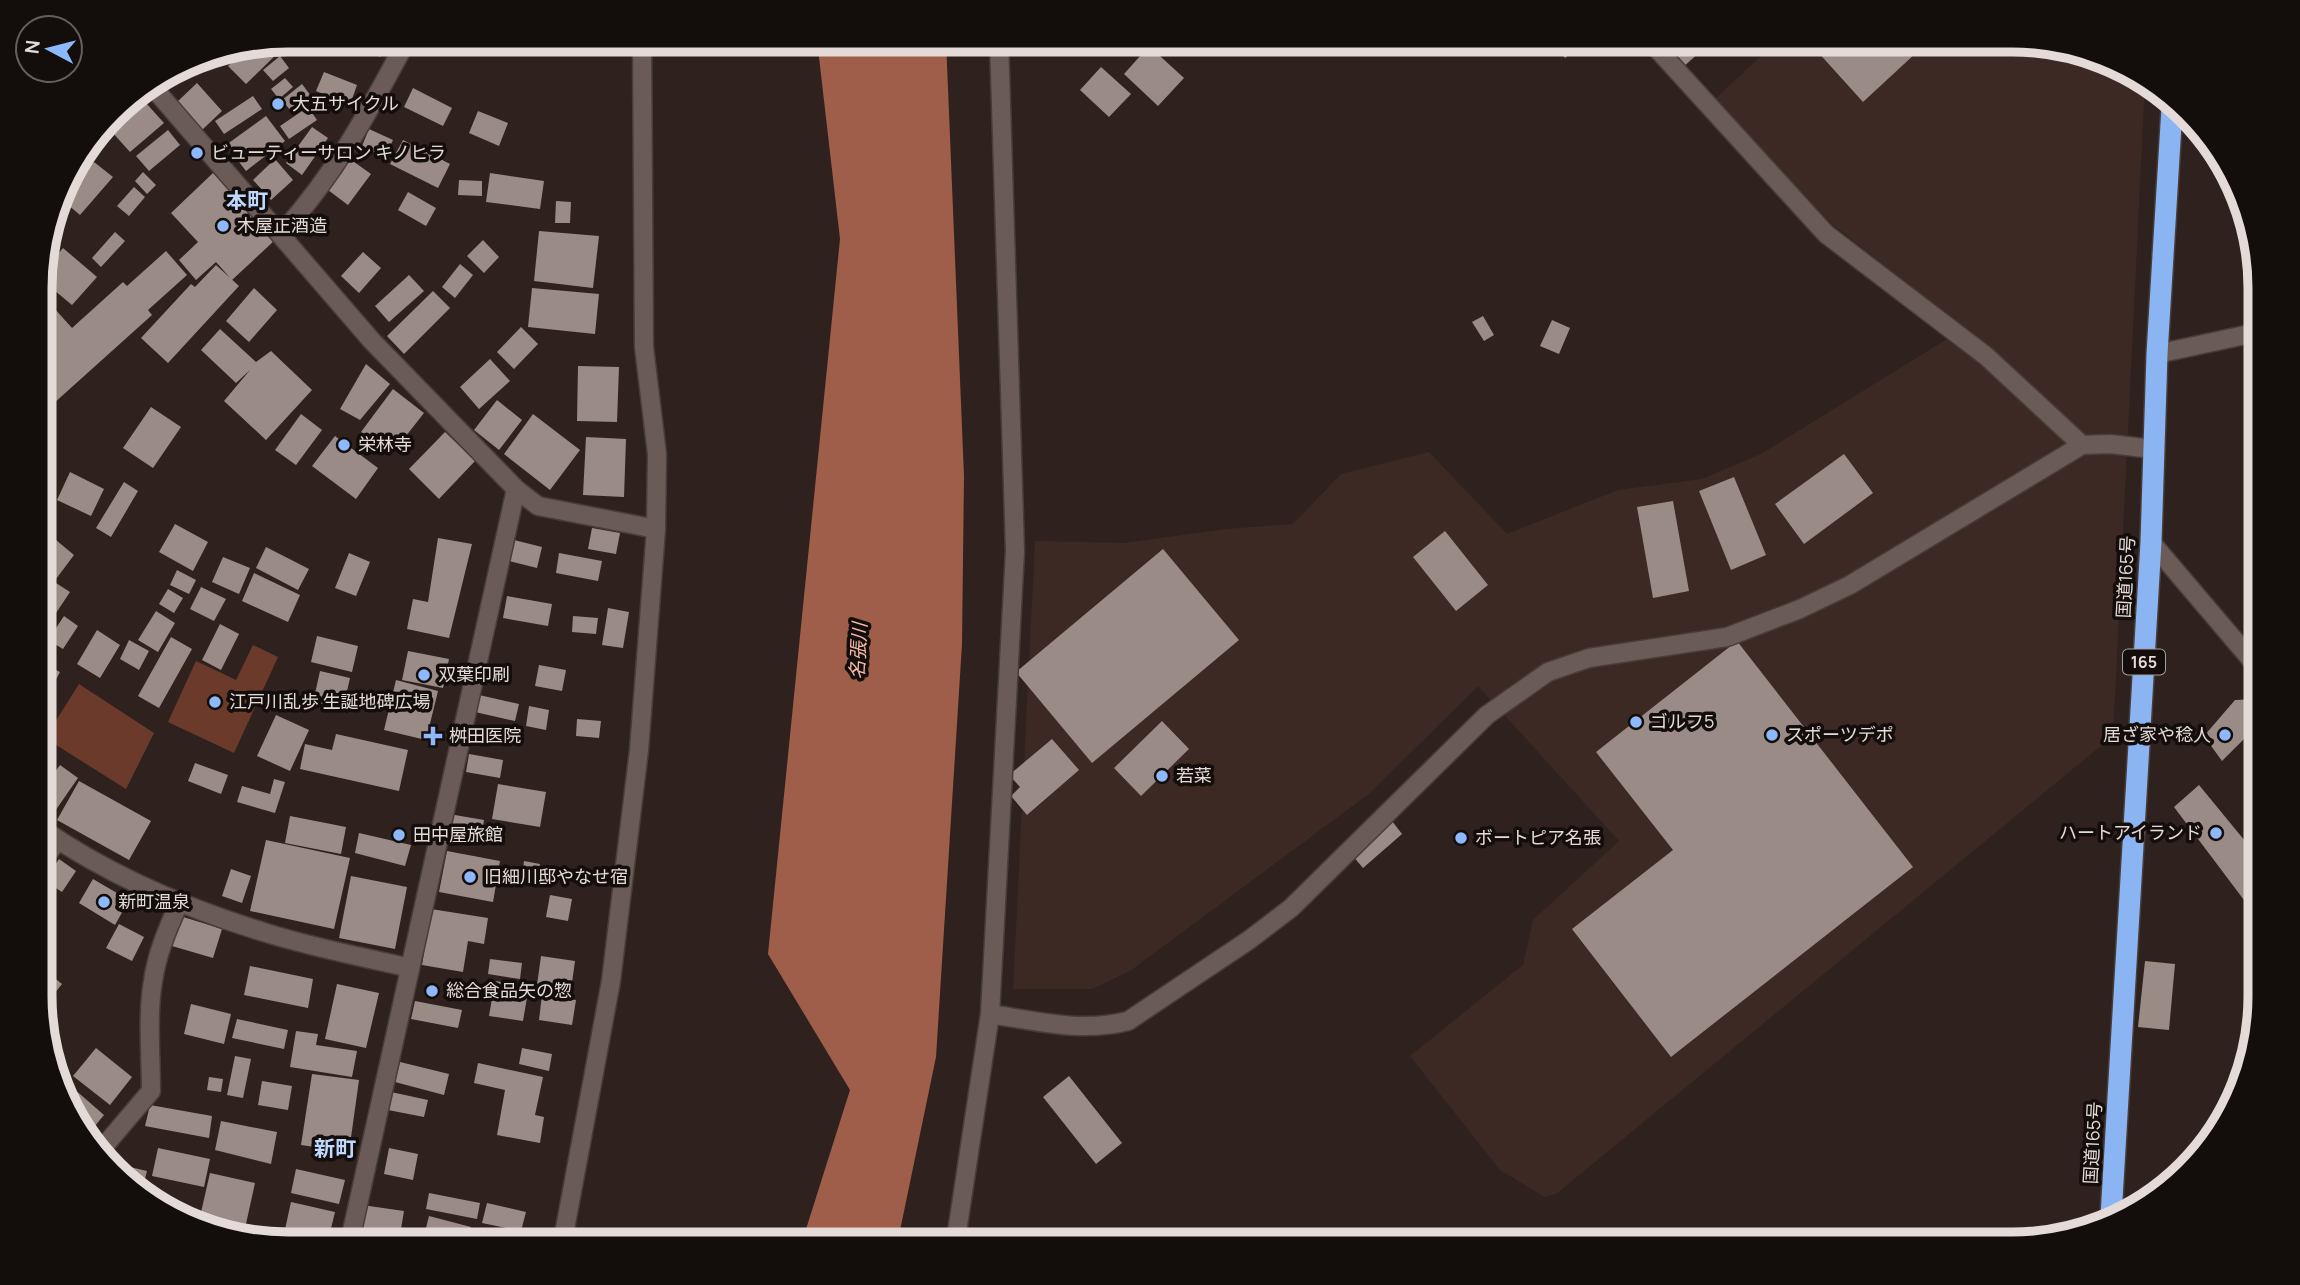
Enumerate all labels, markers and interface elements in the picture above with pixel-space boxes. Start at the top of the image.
north arrow [14,14,84,84]
text: N [18,39,46,55]
place label: 大五サイクル [292,91,399,115]
marker: 大五サイクル [270,96,286,112]
place label: ビューティーサロン キノヒラ [211,140,446,164]
marker: ビューティーサロン キノヒラ [189,145,205,161]
district label: 本町 [226,186,268,214]
place label: 木屋正酒造 [237,213,327,237]
marker: 木屋正酒造 [215,218,231,234]
place label: 栄林寺 [358,432,412,456]
marker: 栄林寺 [336,437,352,453]
street label: 国道165号 [2111,535,2139,619]
water label: 名張川 [844,620,873,680]
road number: 165 [2123,650,2165,674]
place label: 双葉印刷 [438,662,510,686]
marker: 双葉印刷 [416,667,432,683]
place label: 江戸川乱歩 生誕地碑広場 [229,689,431,713]
marker: 江戸川乱歩 生誕地碑広場 [207,694,223,710]
place label: ゴルフ5 [1650,709,1714,733]
marker: ゴルフ5 [1628,714,1644,730]
place label: スポーツデポ [1786,722,1894,746]
place label: 居ざ家や稔人 [2103,722,2211,746]
place label: 桝田医院 [449,723,521,747]
marker: 桝田医院 [423,726,443,746]
marker: スポーツデポ [1764,727,1780,743]
marker: 居ざ家や稔人 [2217,727,2233,743]
place label: 若菜 [1176,763,1212,787]
marker: 若菜 [1154,768,1170,784]
place label: ハートアイランド [2059,820,2202,844]
place label: 田中屋旅館 [413,822,503,846]
place label: ボートピア名張 [1475,825,1601,849]
marker: ハートアイランド [2208,825,2224,841]
marker: 田中屋旅館 [391,827,407,843]
marker: ボートピア名張 [1453,830,1469,846]
place label: 旧細川邸やなせ宿 [484,864,628,888]
marker: 旧細川邸やなせ宿 [462,869,478,885]
place label: 新町温泉 [118,889,190,913]
marker: 新町温泉 [96,894,112,910]
place label: 総合食品矢の惣 [446,978,572,1002]
marker: 総合食品矢の惣 [424,983,440,999]
street label: 国道165号 [2078,1101,2106,1185]
district label: 新町 [314,1134,356,1162]

